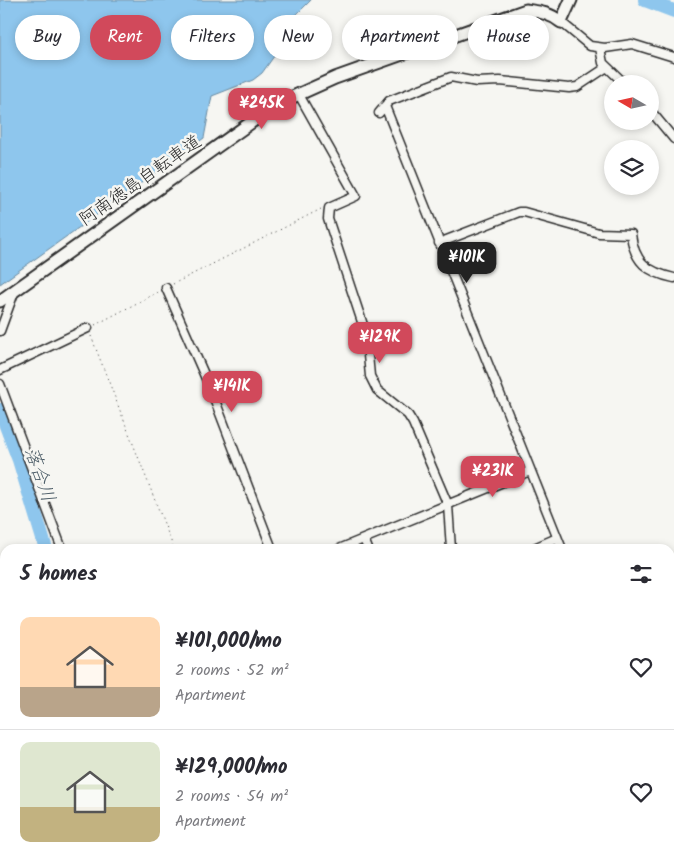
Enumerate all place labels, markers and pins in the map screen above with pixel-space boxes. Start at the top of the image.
pin: ¥245K [227,88,297,130]
pin: ¥101K [432,242,502,284]
pin: ¥129K [345,322,415,364]
pin: ¥141K [197,370,267,413]
pin: ¥231K [458,456,528,498]

